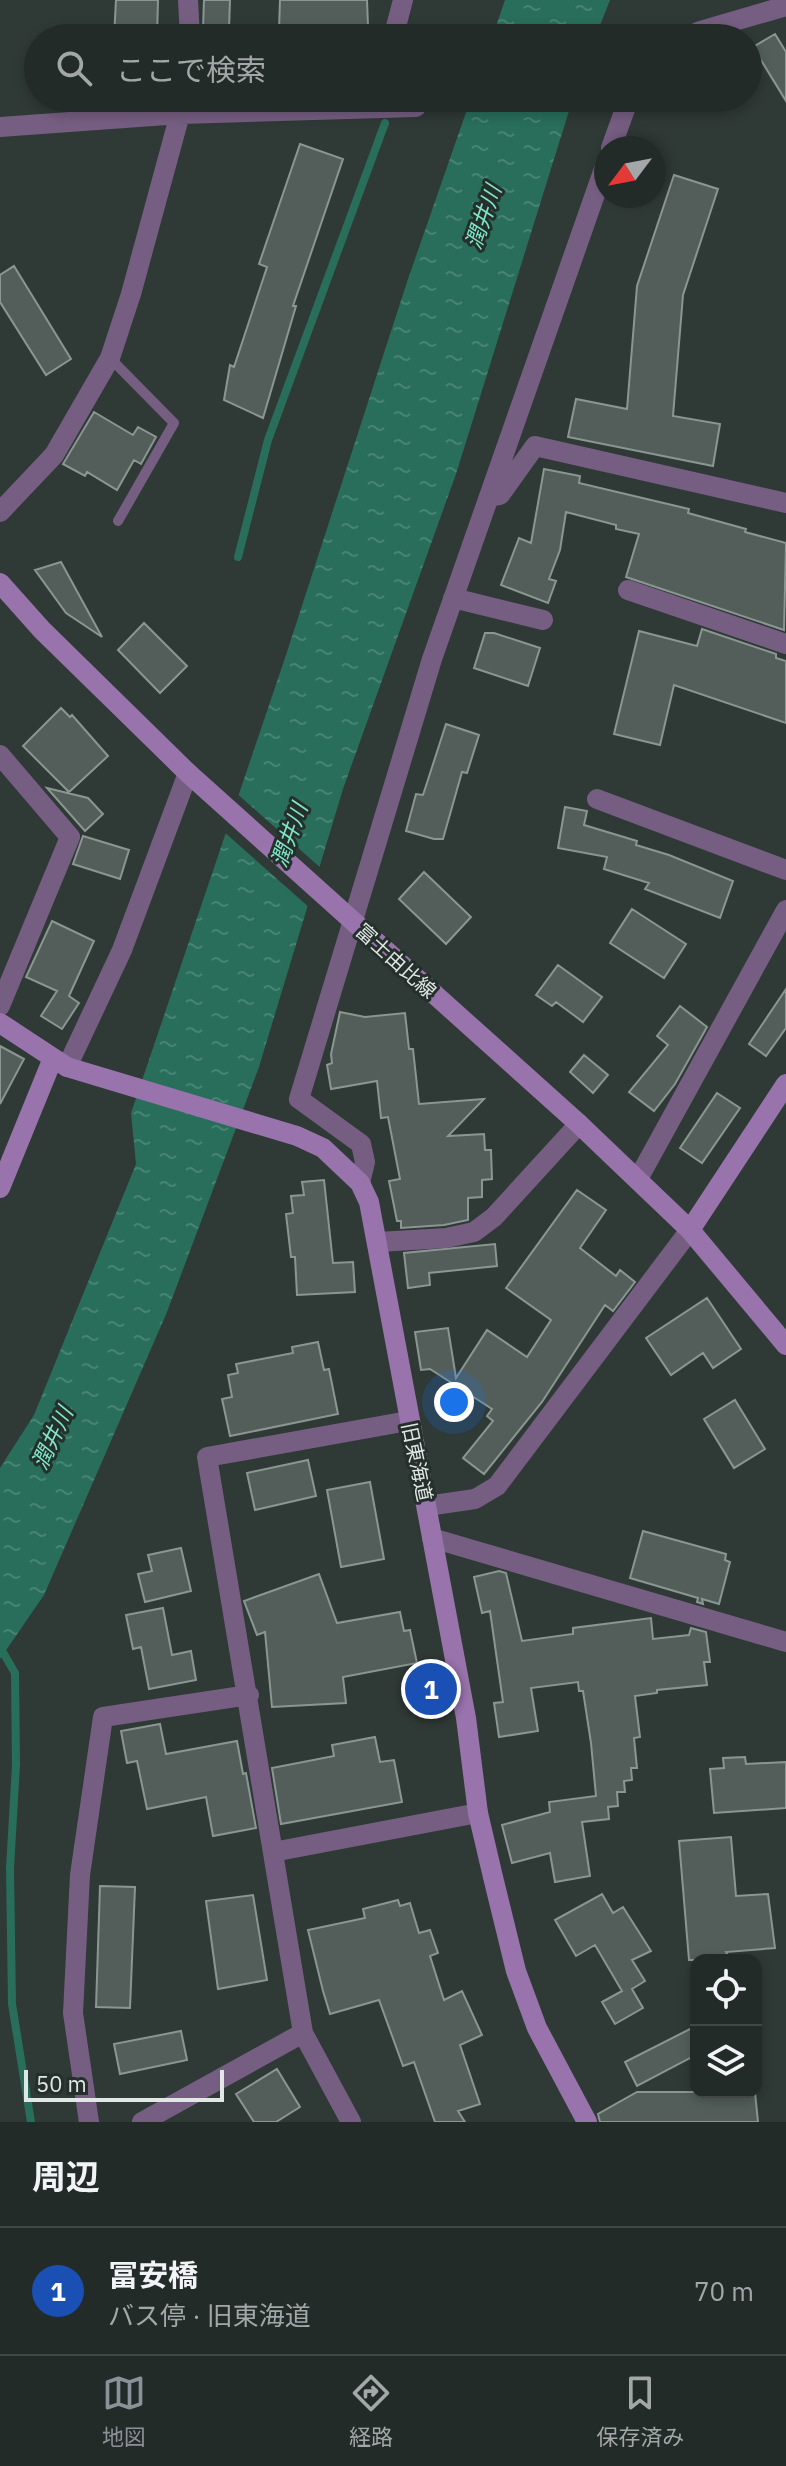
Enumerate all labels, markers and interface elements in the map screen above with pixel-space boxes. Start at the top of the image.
search box [24,24,762,112]
icon: search [52,46,96,90]
text: ここで検索 [116,50,266,89]
north arrow [594,136,666,208]
water label: 潤井川 [458,179,508,253]
water label: 潤井川 [264,797,314,871]
street label: 富士由比線 [350,917,443,1004]
your location [434,1382,474,1422]
water label: 潤井川 [24,1400,79,1474]
street label: 旧東海道 [396,1420,439,1504]
pin: 1 [405,1659,457,1719]
map controls [690,1954,762,2098]
button: locate [690,1954,762,2026]
button: layers [690,2026,762,2098]
scale bar [24,2066,224,2102]
text: 50 m [36,2069,87,2098]
text: 周辺 [32,2154,100,2198]
text: 冨安橋 [108,2255,198,2294]
text: 1 [50,2274,66,2308]
text: 70 m [694,2274,754,2308]
text: バス停 · 旧東海道 [108,2298,311,2332]
tab: 地図 [102,2371,146,2451]
tab: 経路 [349,2371,393,2451]
tab: 保存済み [596,2371,684,2451]

